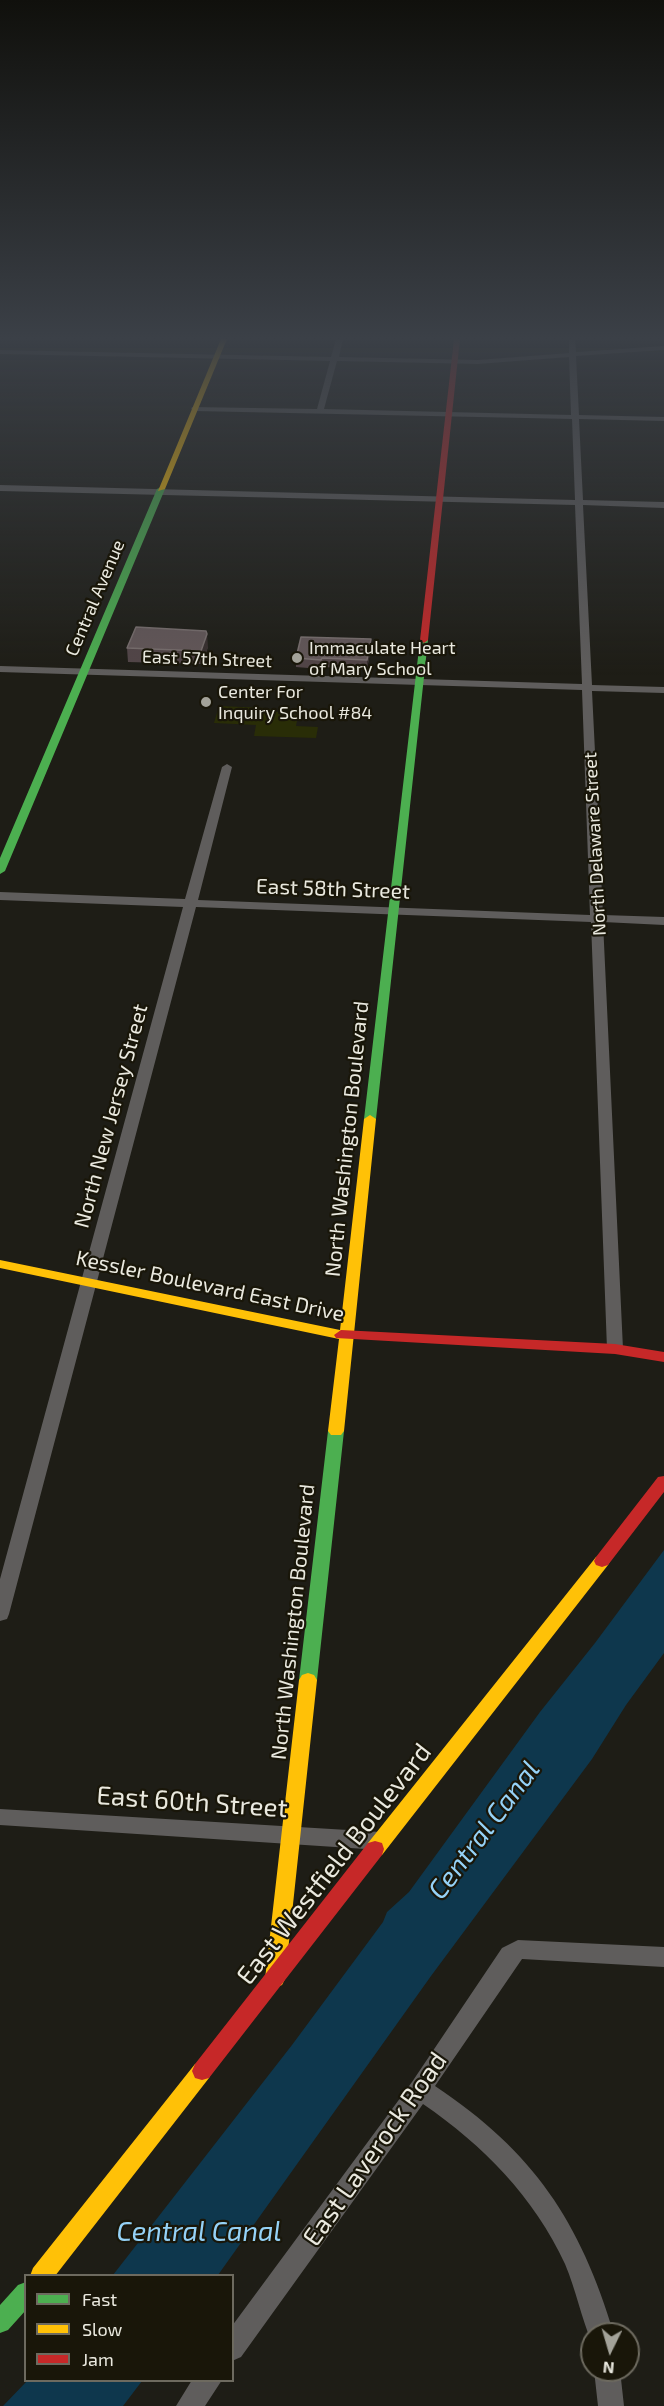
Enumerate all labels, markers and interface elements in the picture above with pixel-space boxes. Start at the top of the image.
street label: Central Avenue [61,537,129,659]
place label: Immaculate Heart of Mary School [309,637,456,680]
street label: East 57th Street [142,646,272,672]
marker: Immaculate Heart of Mary School [290,651,304,665]
place label: Center For Inquiry School #84 [218,681,372,724]
marker: Center For Inquiry School #84 [199,695,213,709]
street label: North Delaware Street [579,752,611,936]
street label: East 58th Street [256,874,410,904]
street label: North Washington Boulevard [320,1000,374,1278]
street label: North New Jersey Street [69,1001,153,1231]
street label: Kessler Boulevard East Drive [74,1245,346,1327]
street label: North Washington Boulevard [266,1483,320,1761]
street label: East Westfield Boulevard [230,1737,438,1991]
water label: Central Canal [421,1754,547,1906]
street label: East 60th Street [95,1780,289,1824]
street label: East Laverock Road [296,2046,454,2252]
water label: Central Canal [117,2216,281,2248]
legend [24,2274,234,2382]
text: Fast [82,2288,117,2310]
text: Slow [82,2318,122,2340]
north arrow [580,2322,640,2382]
text: Jam [82,2348,114,2370]
text: N [602,2358,615,2378]

